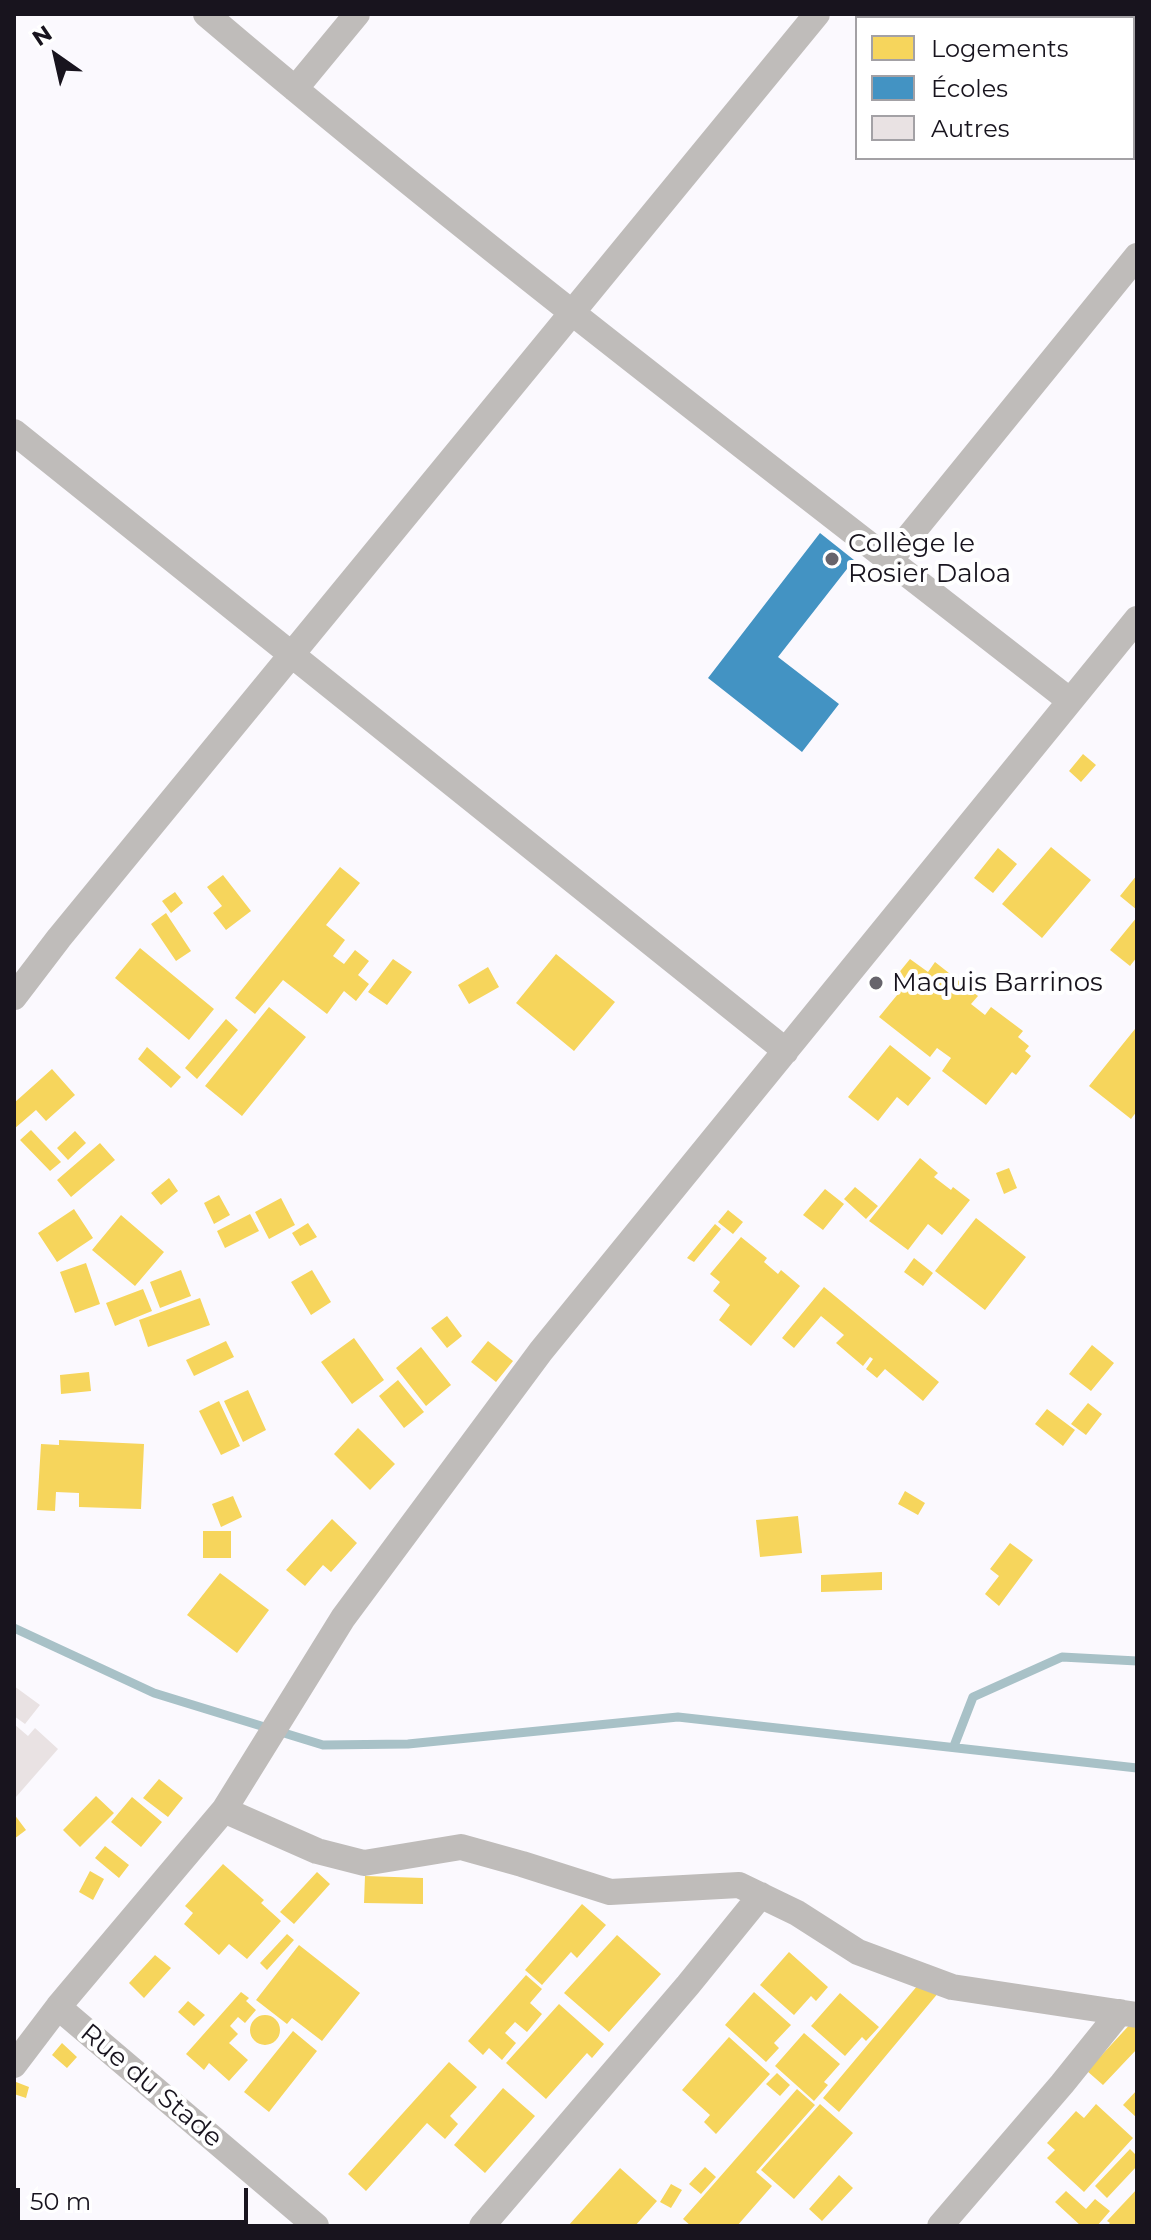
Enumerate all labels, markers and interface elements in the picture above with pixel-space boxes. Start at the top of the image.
north arrow [16,16,96,96]
legend [855,16,1135,160]
text: N [27,20,57,52]
text: Logements [931,34,1069,63]
text: Écoles [931,74,1008,103]
text: Autres [931,114,1009,143]
place label: Collège le Rosier Daloa [848,528,1011,590]
marker: Collège le Rosier Daloa [823,550,841,568]
place label: Maquis Barrinos [892,967,1103,999]
marker: Maquis Barrinos [867,974,885,992]
street label: Rue du Stade [74,2018,228,2154]
scale bar [20,2172,252,2222]
text: 50 m [30,2187,91,2216]

